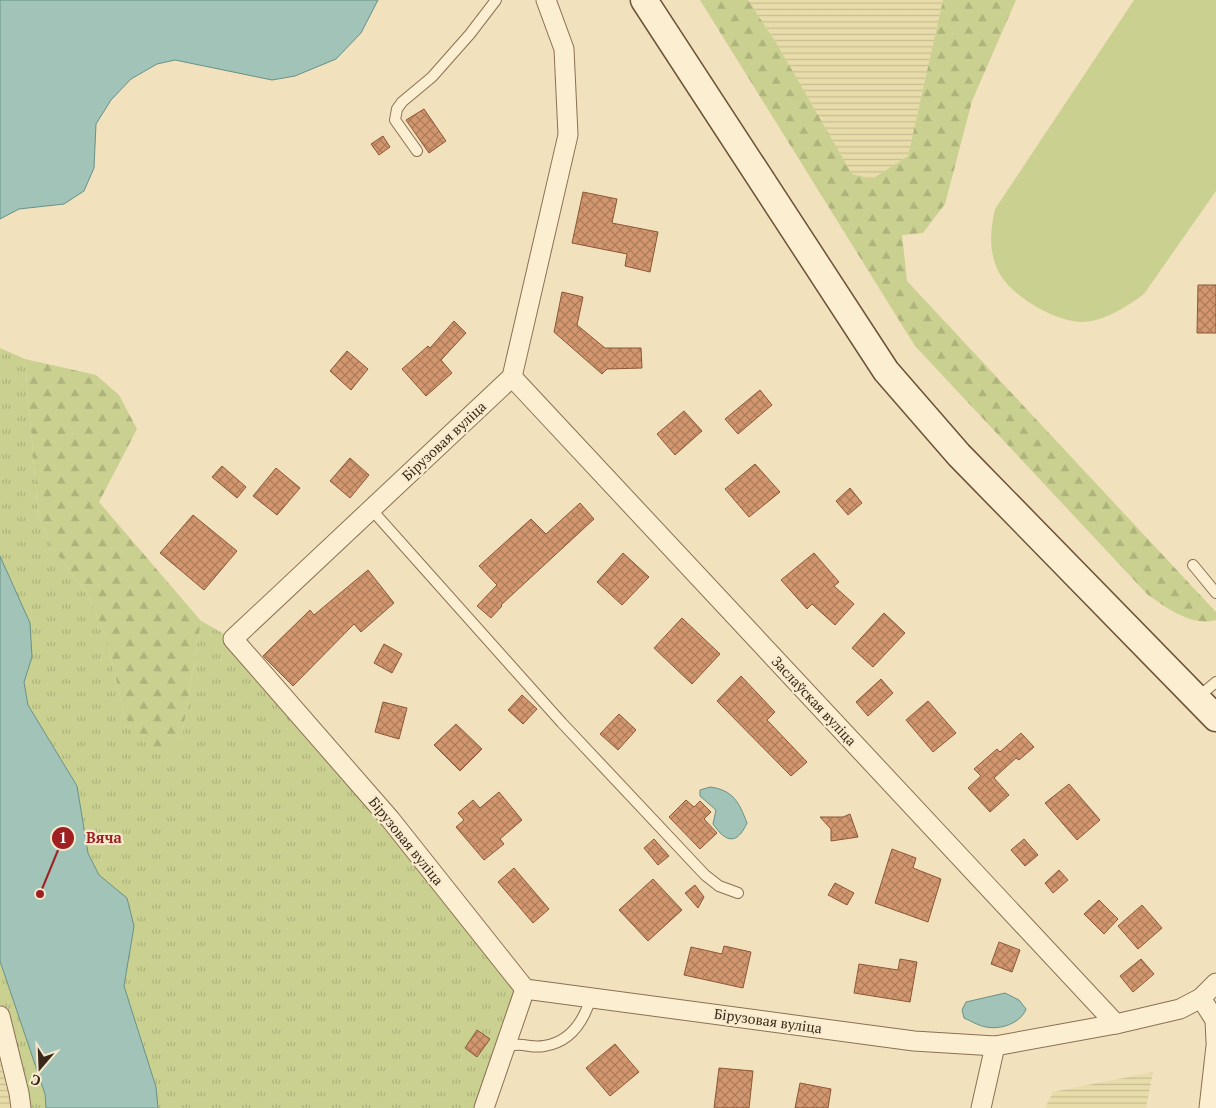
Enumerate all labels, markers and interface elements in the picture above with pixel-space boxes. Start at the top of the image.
street label: Бірузовая вуліца [397,397,490,485]
street label: Заслаўская вуліца [768,652,861,750]
street label: Бірузовая вуліца [365,792,448,889]
callout: Вяча [51,823,132,853]
text: 1 [59,827,67,847]
text: Вяча [86,827,123,847]
street label: Бірузовая вуліца [713,1004,823,1037]
north arrow [15,1043,65,1093]
text: С [28,1070,43,1091]

